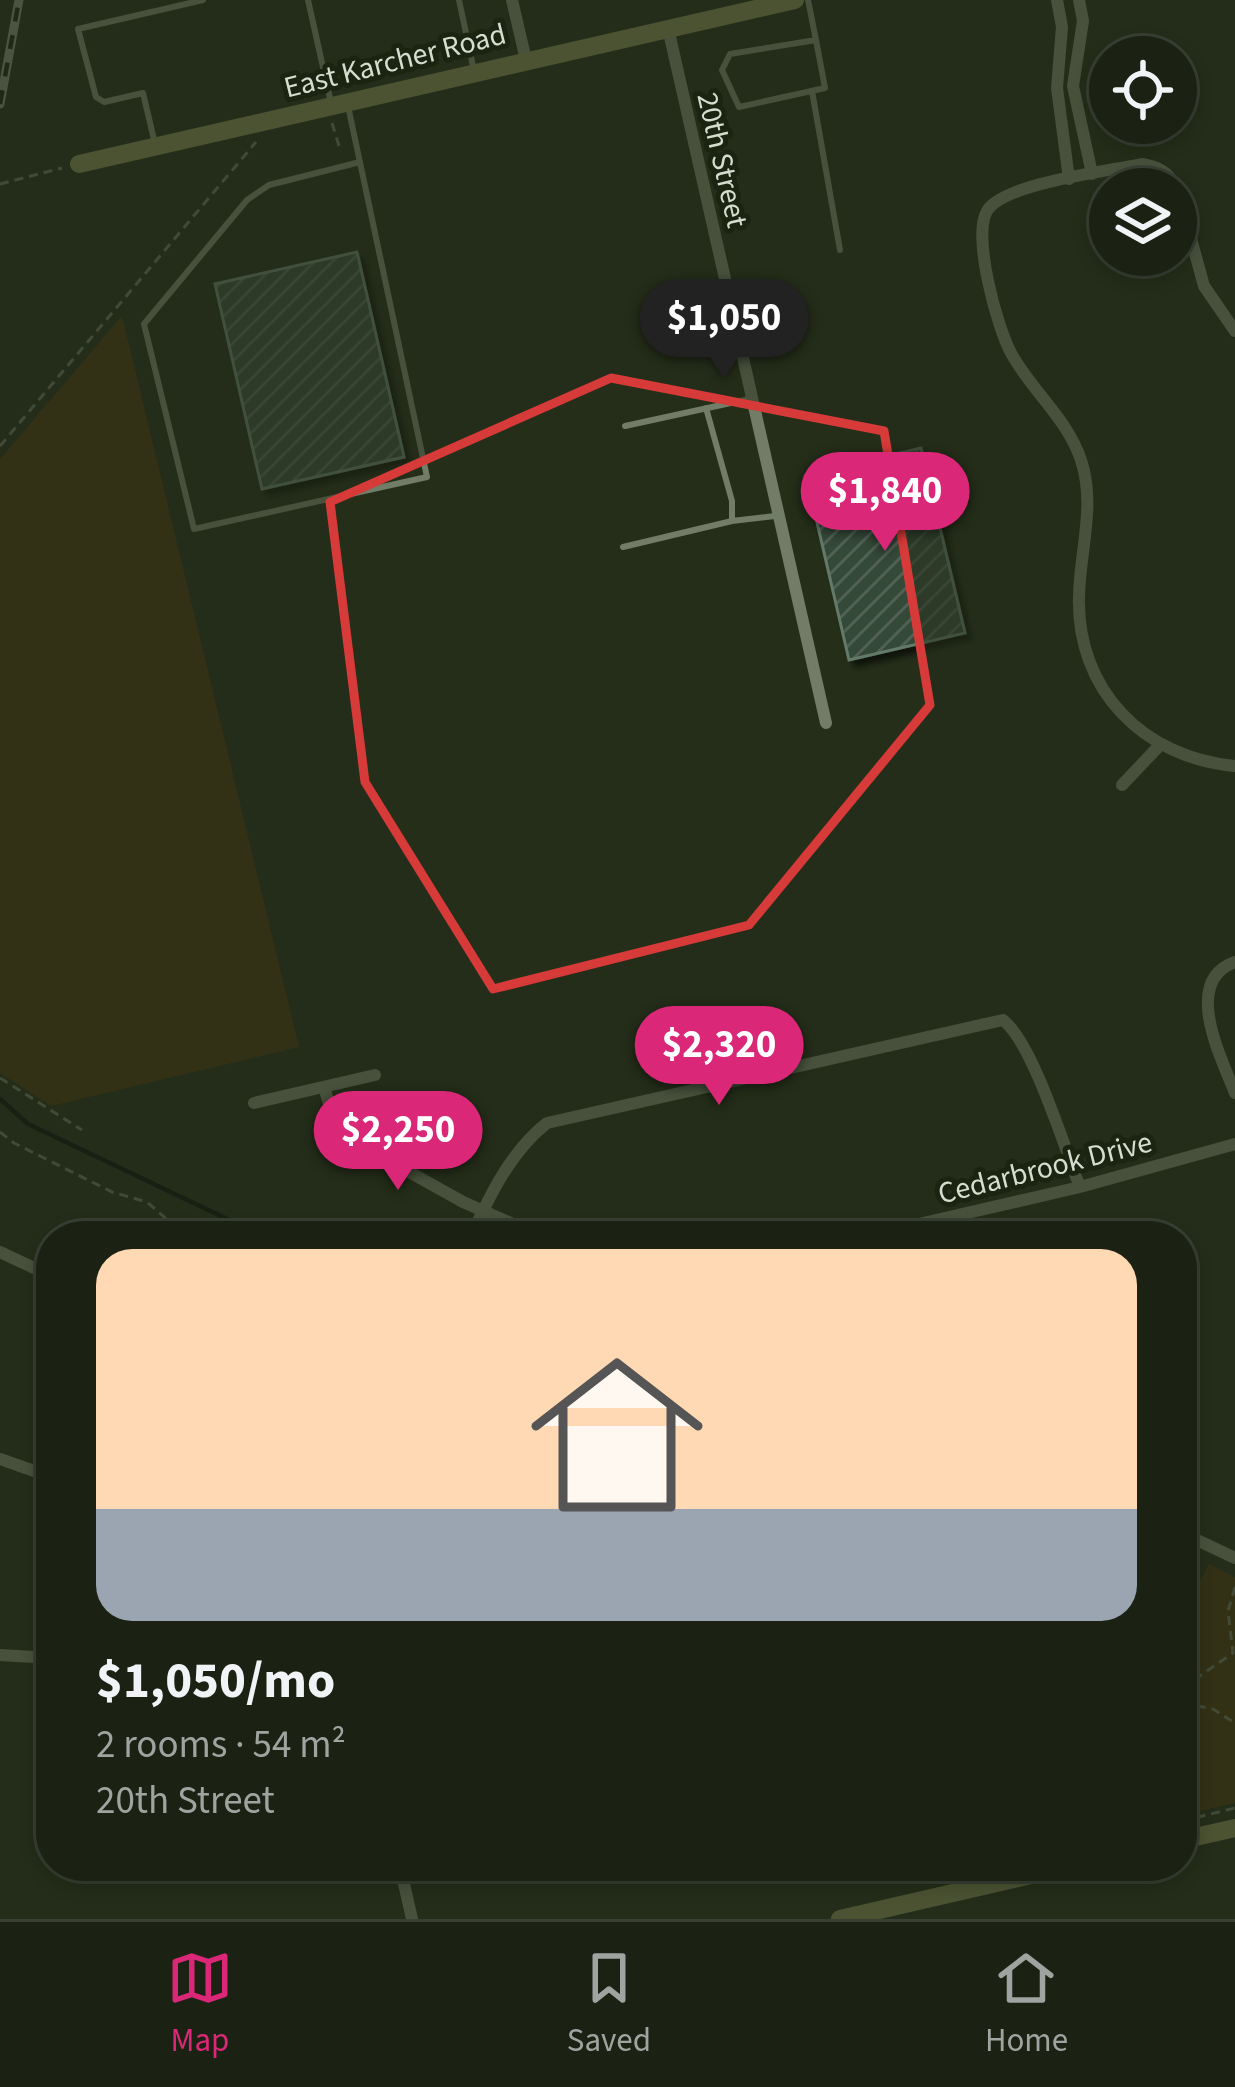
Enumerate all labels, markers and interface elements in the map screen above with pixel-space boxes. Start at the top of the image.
street label: East Karcher Road [280,13,510,109]
map controls [1089,36,1197,276]
button: locate [1089,36,1197,144]
street label: 20th Street [686,88,758,232]
button: layers [1089,168,1197,276]
pin: $1,050 [626,279,822,381]
text: $1,050 [667,290,781,346]
pin: $1,840 [787,452,983,554]
text: $1,840 [828,463,942,519]
pin: $2,320 [621,1006,817,1108]
text: $2,320 [662,1017,776,1073]
pin: $2,250 [300,1091,496,1193]
text: $2,250 [341,1102,455,1158]
street label: Cedarbrook Drive [933,1121,1157,1215]
icon: home [509,1327,725,1543]
text: $1,050/mo [96,1645,335,1717]
text: 2 rooms · 54 m² [96,1717,346,1773]
text: 20th Street [96,1773,275,1829]
tab: Map [167,1945,233,2064]
tab: Saved [567,1945,651,2064]
tab: Home [985,1945,1068,2064]

